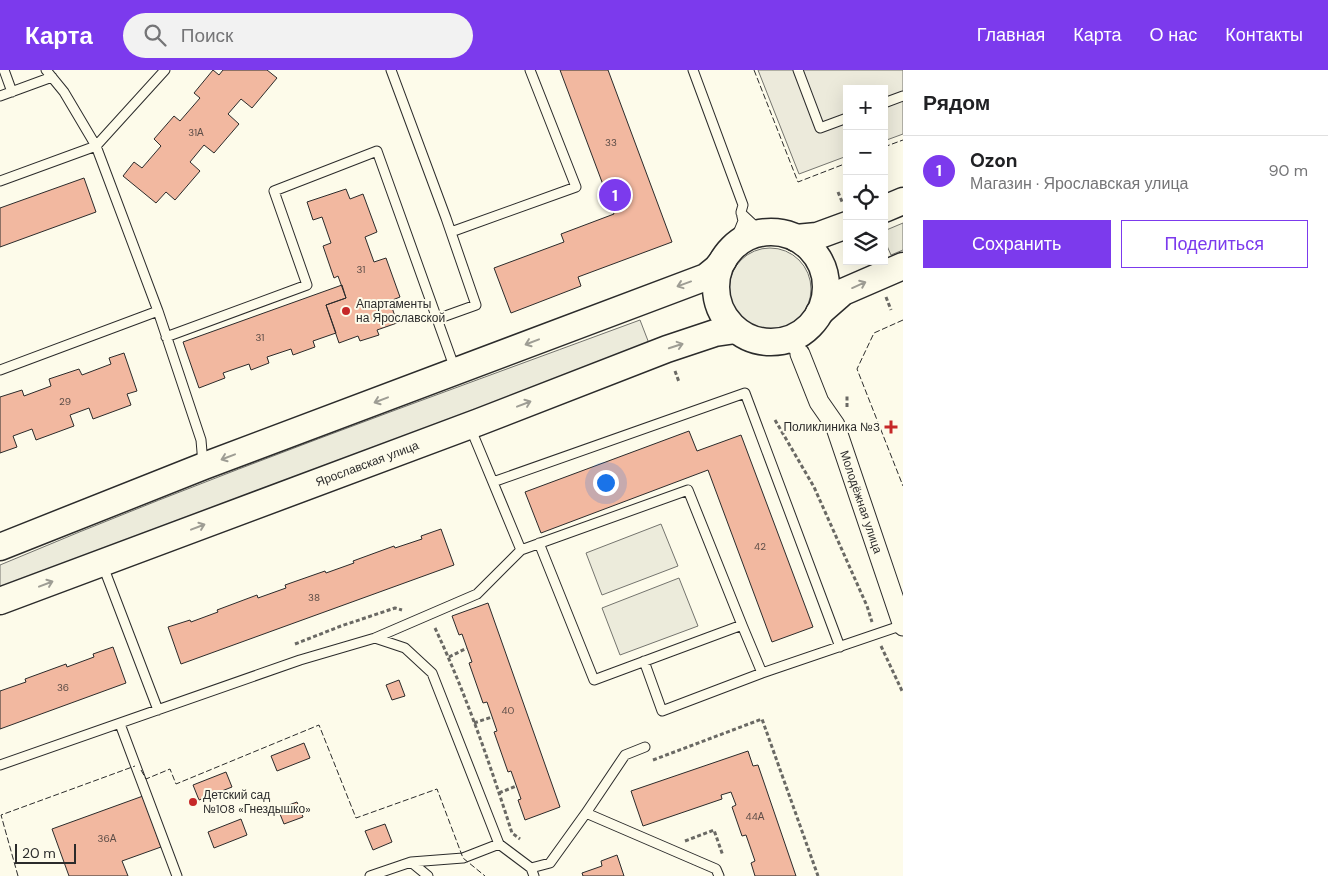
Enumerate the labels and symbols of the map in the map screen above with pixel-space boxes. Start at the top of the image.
house number: 31А [188,126,204,139]
house number: 33 [605,136,617,149]
pin: 1 [599,176,631,214]
house number: 31 [357,263,365,276]
one-way arrow [677,280,693,289]
one-way arrow [851,280,866,290]
place label: Апартаменты на Ярославской [356,296,445,326]
marker: Апартаменты на Ярославской [340,305,352,317]
house number: 31 [256,331,264,344]
one-way arrow [525,338,541,347]
one-way arrow [668,341,683,350]
house number: 29 [59,395,71,408]
one-way arrow [373,396,389,405]
one-way arrow [516,399,531,408]
place label: Поликлиника №3 [783,419,880,435]
marker: Поликлиника №3 [884,420,898,434]
street label: Ярославская улица [313,437,421,490]
street label: Молодёжная улица [836,448,886,556]
one-way arrow [221,453,237,462]
your location [593,470,619,496]
one-way arrow [190,522,205,531]
house number: 42 [754,540,766,553]
one-way arrow [37,579,53,588]
house number: 38 [308,591,320,604]
house number: 36 [57,681,69,694]
house number: 40 [502,704,515,717]
place label: Детский сад №108 «Гнездышко» [203,787,311,817]
marker: Детский сад №108 «Гнездышко» [187,796,199,808]
house number: 44А [746,810,765,823]
house number: 36А [98,832,117,845]
scale bar [15,841,76,864]

